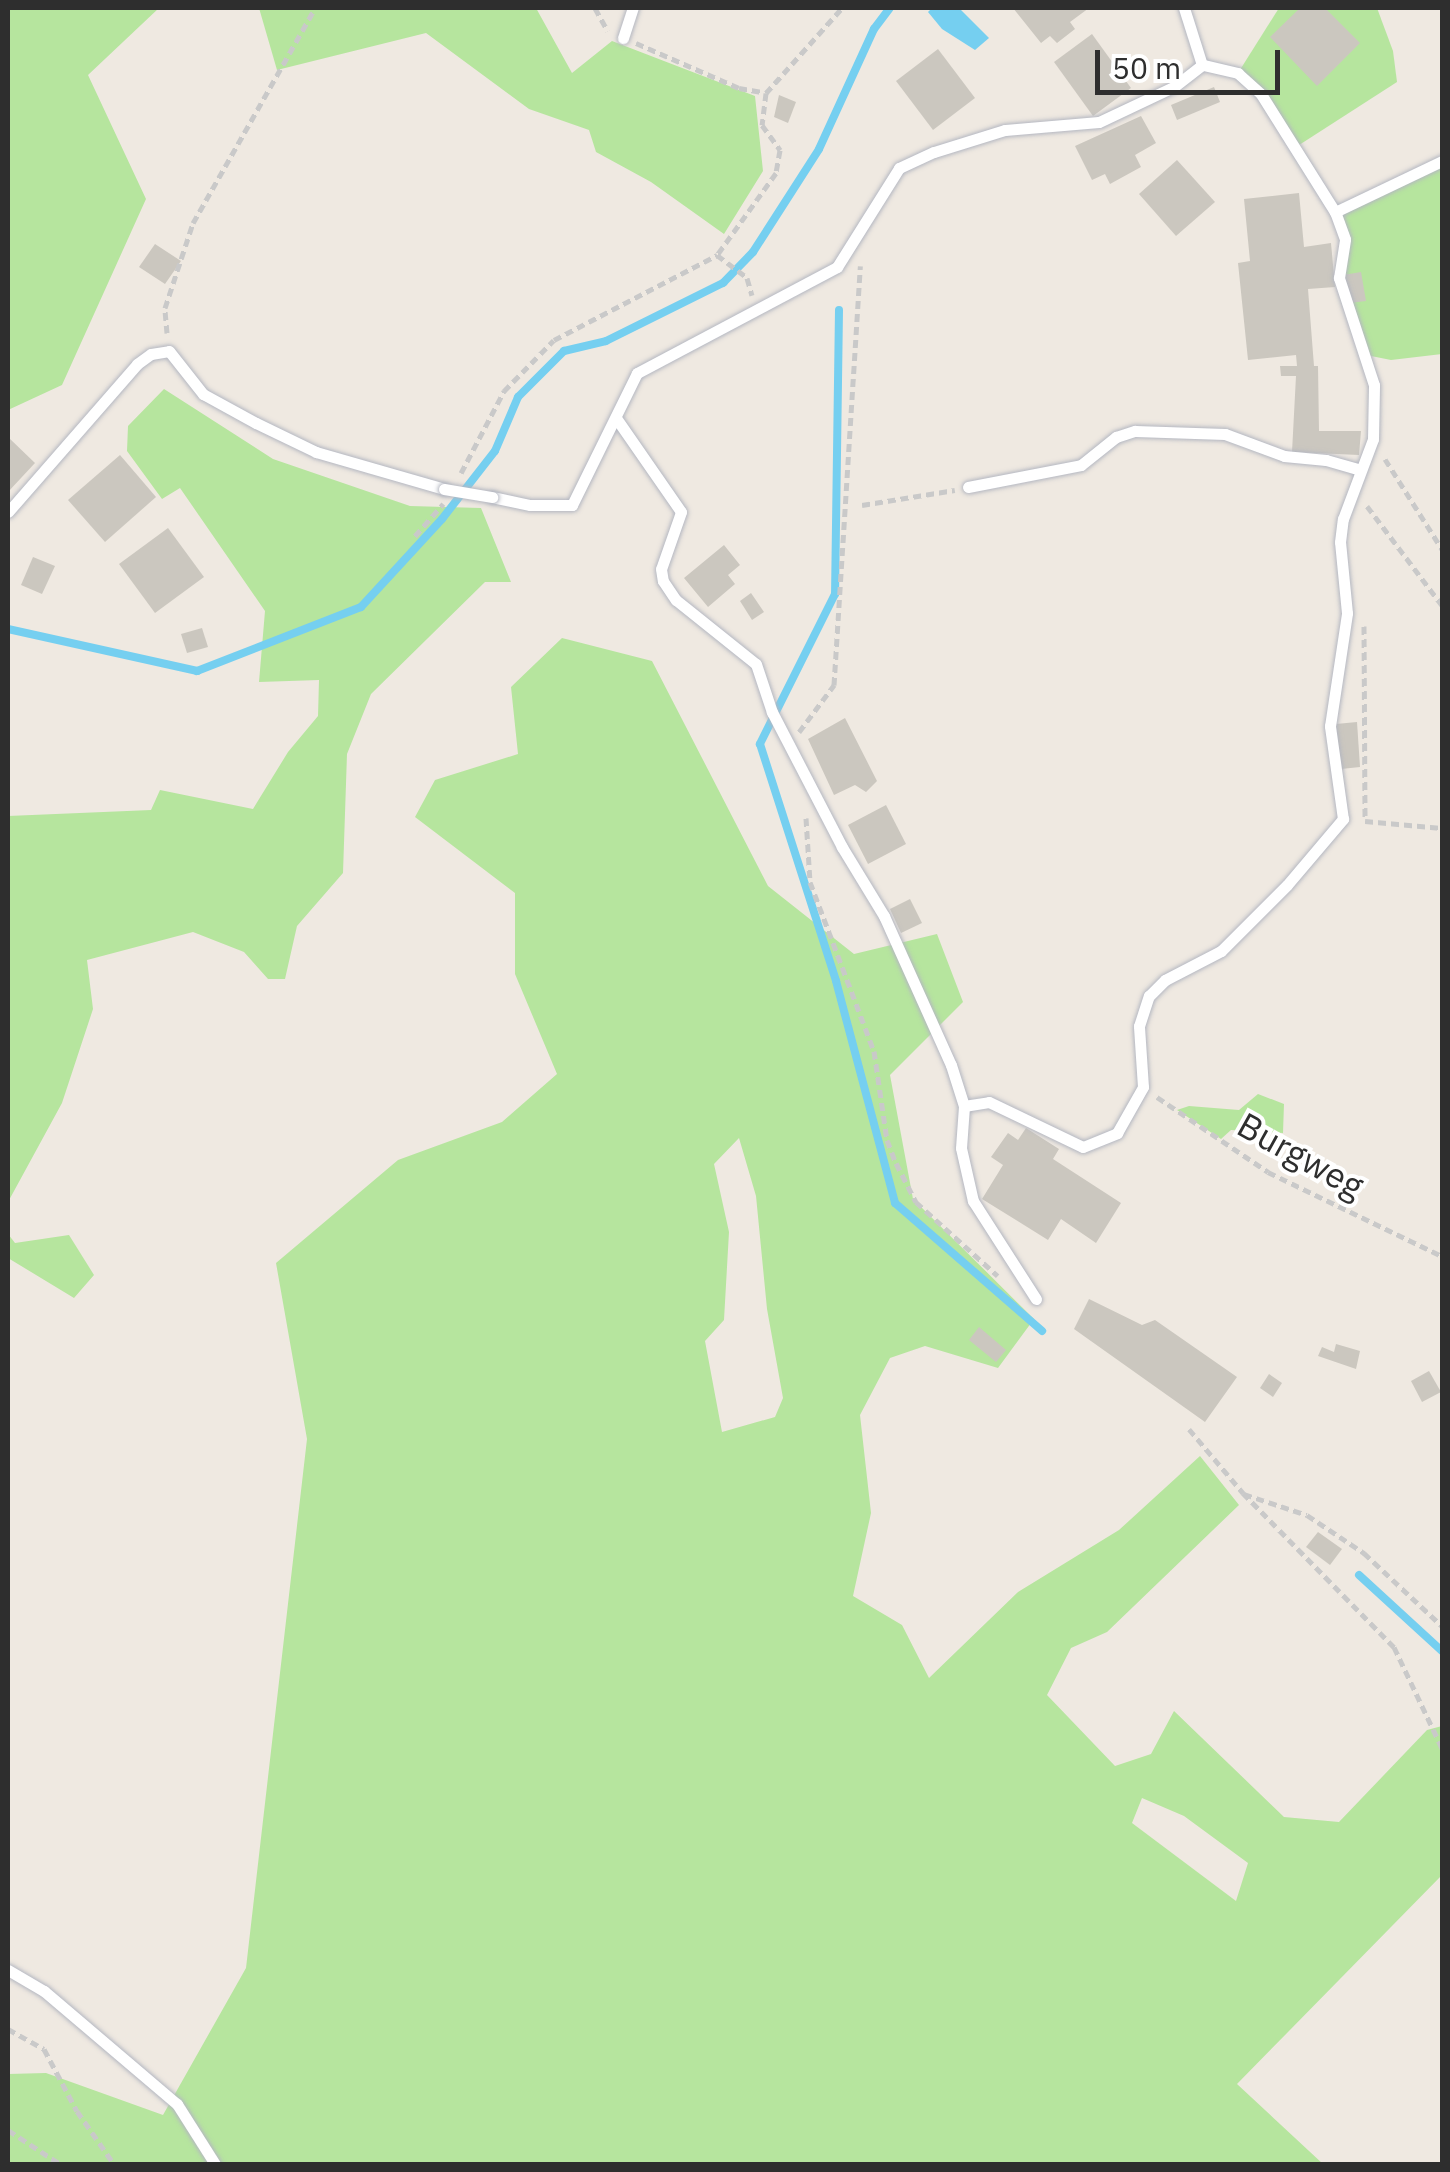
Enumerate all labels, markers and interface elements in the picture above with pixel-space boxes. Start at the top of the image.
scale bar [1100,30,1285,92]
text: 50 m [1112,48,1181,87]
street label: Burgweg [1231,1103,1371,1207]

